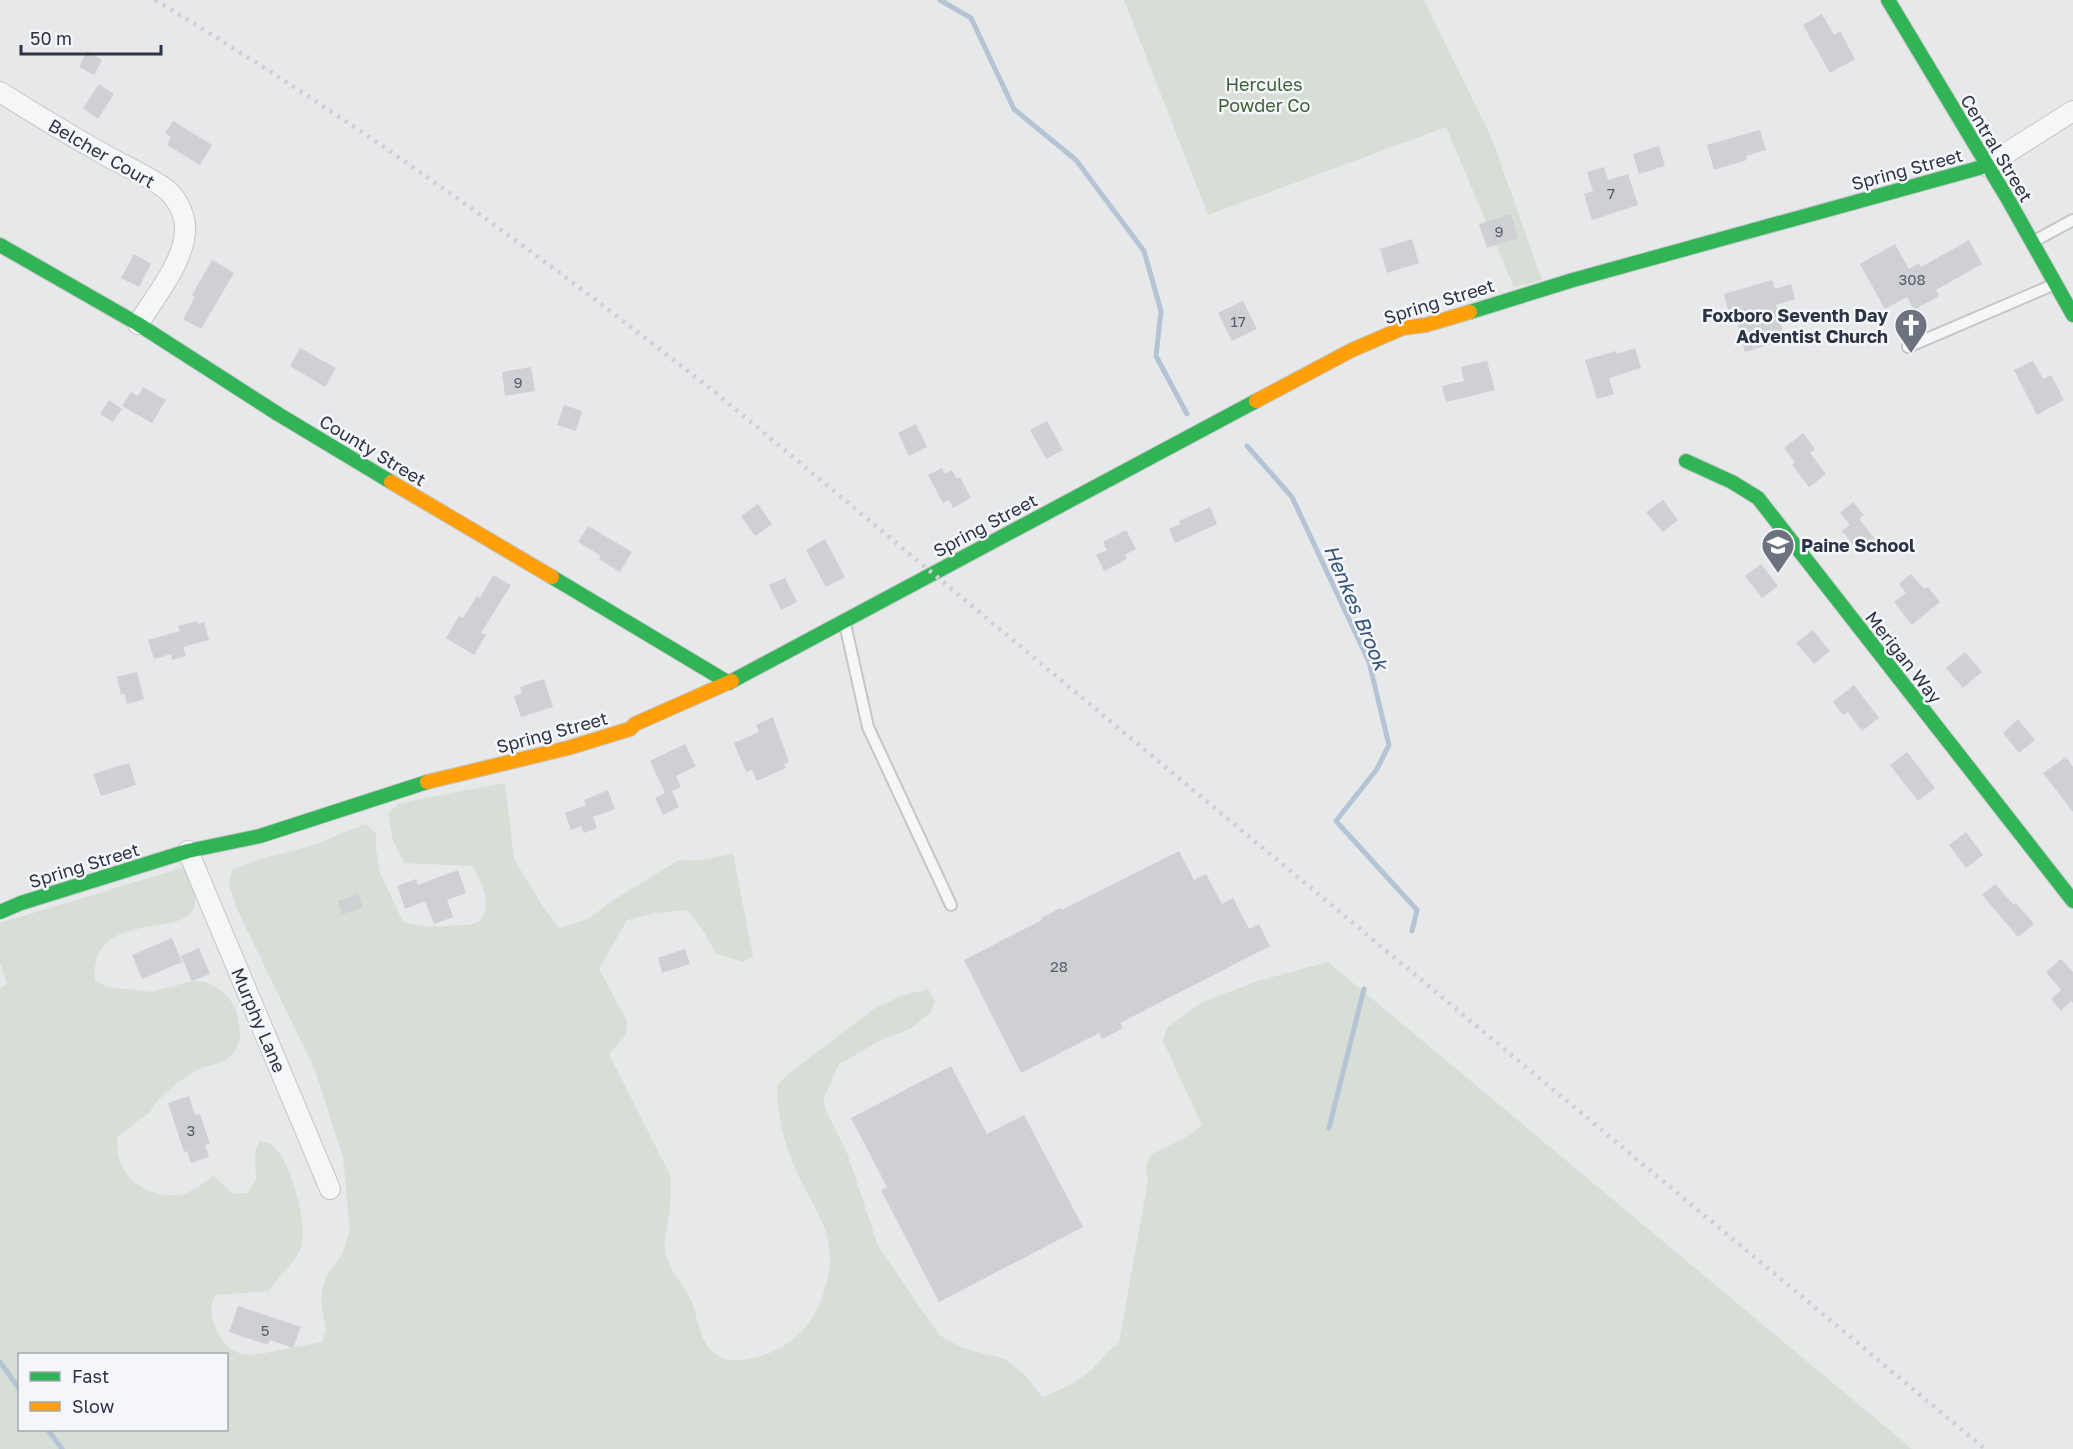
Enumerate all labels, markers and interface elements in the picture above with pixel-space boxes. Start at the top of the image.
scale bar [21,18,160,56]
text: 50 m [30,27,72,49]
park label: Hercules Powder Co [1218,73,1310,116]
street label: Central Street [1956,90,2038,206]
street label: Belcher Court [45,114,159,192]
street label: Spring Street [1849,144,1965,194]
house number: 7 [1607,184,1615,202]
house number: 9 [1494,222,1504,240]
house number: 308 [1898,270,1926,288]
street label: Spring Street [1381,274,1497,328]
place label: Foxboro Seventh Day Adventist Church [1702,304,1888,347]
church icon: Foxboro Seventh Day Adventist Church [1893,307,1929,354]
house number: 17 [1230,312,1246,330]
house number: 9 [513,373,523,391]
street label: County Street [316,410,430,490]
street label: Spring Street [929,488,1041,562]
school or university icon: Paine School [1760,527,1796,574]
place label: Paine School [1801,534,1915,556]
water label: Henkes Brook [1320,541,1395,676]
street label: Merigan Way [1861,606,1947,708]
street label: Spring Street [494,707,610,757]
street label: Spring Street [26,838,142,892]
house number: 28 [1050,957,1068,975]
street label: Murphy Lane [227,964,291,1076]
house number: 3 [187,1121,195,1139]
house number: 5 [261,1321,269,1339]
legend [18,1353,228,1431]
text: Fast [72,1365,109,1387]
text: Slow [72,1395,115,1417]

